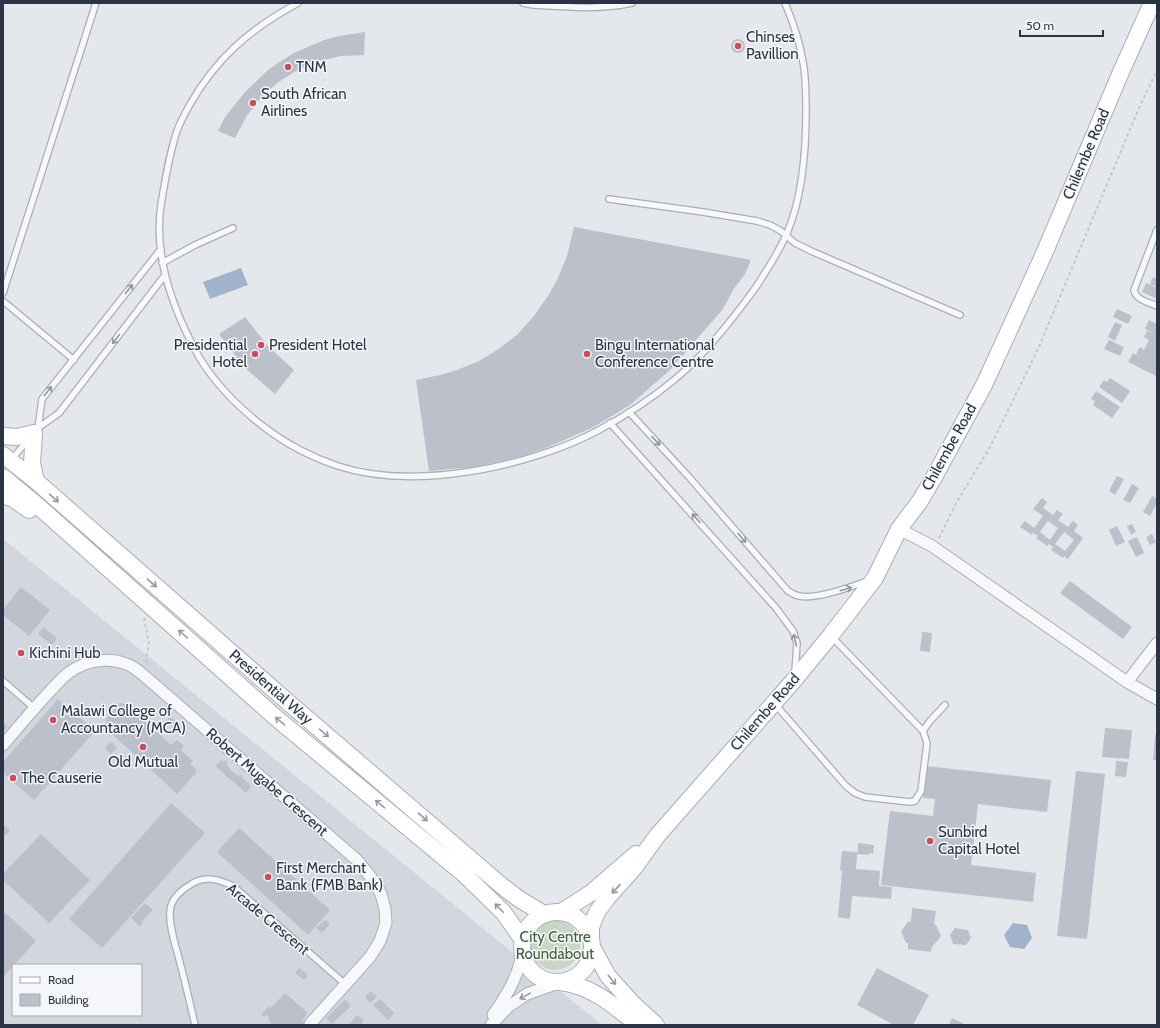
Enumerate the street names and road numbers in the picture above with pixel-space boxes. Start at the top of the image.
street label: Chilembe Road [1059,106,1113,202]
street label: Chilembe Road [918,400,980,494]
street label: Presidential Way [226,646,317,728]
street label: Chilembe Road [726,670,804,754]
street label: Robert Mugabe Crescent [202,724,332,840]
street label: Arcade Crescent [223,879,313,959]

